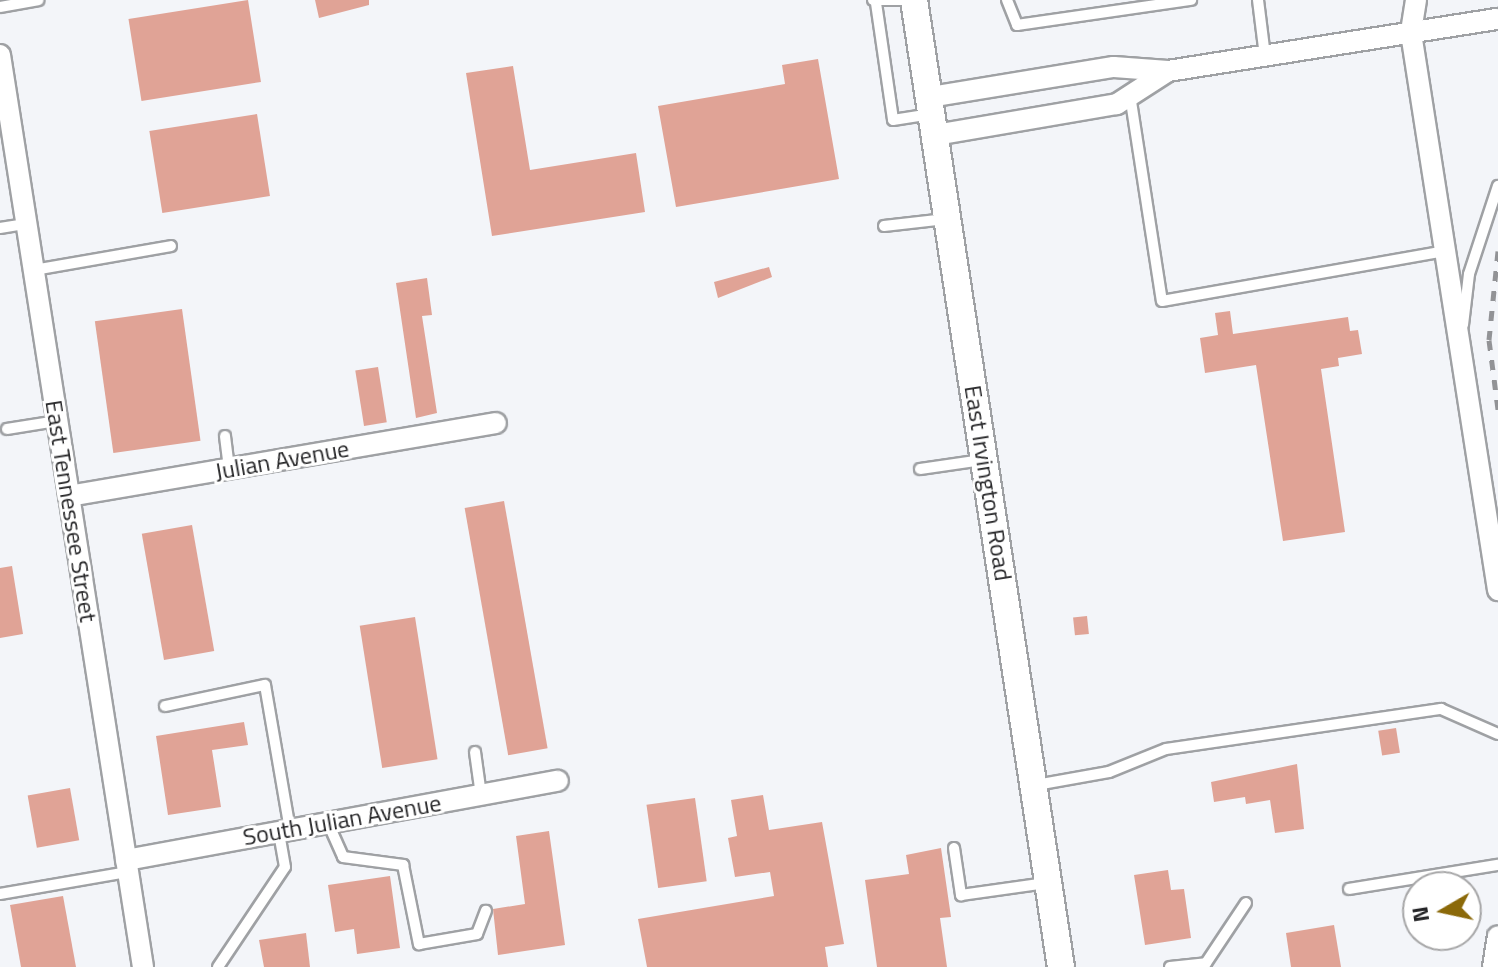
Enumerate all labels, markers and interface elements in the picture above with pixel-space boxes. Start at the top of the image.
street label: East Irvington Road [958,383,1018,583]
street label: East Tennessee Street [39,398,103,624]
street label: Julian Avenue [213,434,351,486]
street label: South Julian Avenue [241,788,443,852]
north arrow [1402,871,1482,951]
text: N [1402,904,1438,925]

